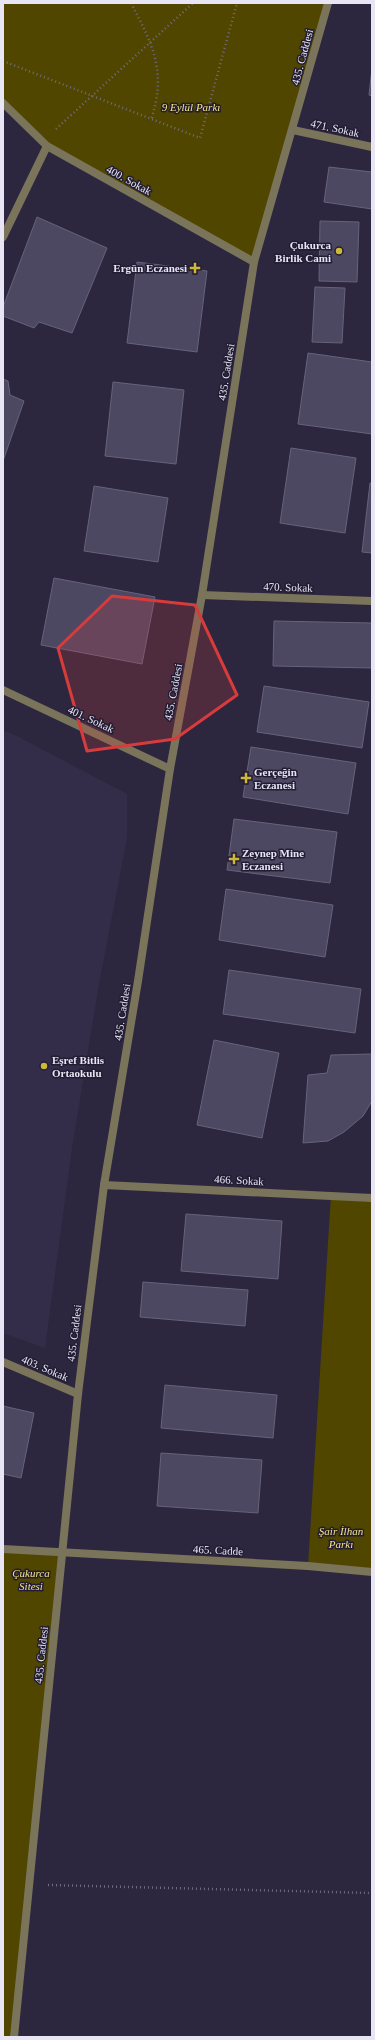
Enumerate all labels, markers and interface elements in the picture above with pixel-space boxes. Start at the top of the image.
street label: 435. Caddesi [289,28,315,86]
park label: 9 Eylül Parkı [162,101,220,113]
street label: 471. Sokak [310,117,361,139]
street label: 400. Sokak [104,163,154,197]
place label: Çukurca Birlik Cami [275,239,331,264]
marker: Çukurca Birlik Cami [334,246,344,256]
place label: Ergün Eczanesi [113,262,187,274]
marker: Ergün Eczanesi [190,263,200,273]
street label: 435. Caddesi [216,343,236,401]
street label: 470. Sokak [263,580,313,594]
street label: 435. Caddesi [162,663,184,721]
street label: 401. Sokak [66,703,116,735]
place label: Gerçeğin Eczanesi [254,766,297,791]
marker: Gerçeğin Eczanesi [241,773,251,783]
place label: Zeynep Mine Eczanesi [242,847,304,872]
marker: Zeynep Mine Eczanesi [229,854,239,864]
street label: 435. Caddesi [112,983,132,1041]
place label: Eşref Bitlis Ortaokulu [52,1054,105,1079]
marker: Eşref Bitlis Ortaokulu [39,1061,49,1071]
street label: 466. Sokak [214,1173,265,1187]
street label: 435. Caddesi [65,1304,83,1362]
street label: 403. Sokak [20,1353,71,1383]
park label: Şair İlhan Parkı [319,1525,364,1550]
street label: 465. Cadde [193,1543,243,1557]
park label: Çukurca Sitesi [12,1567,50,1592]
street label: 435. Caddesi [32,1626,50,1684]

